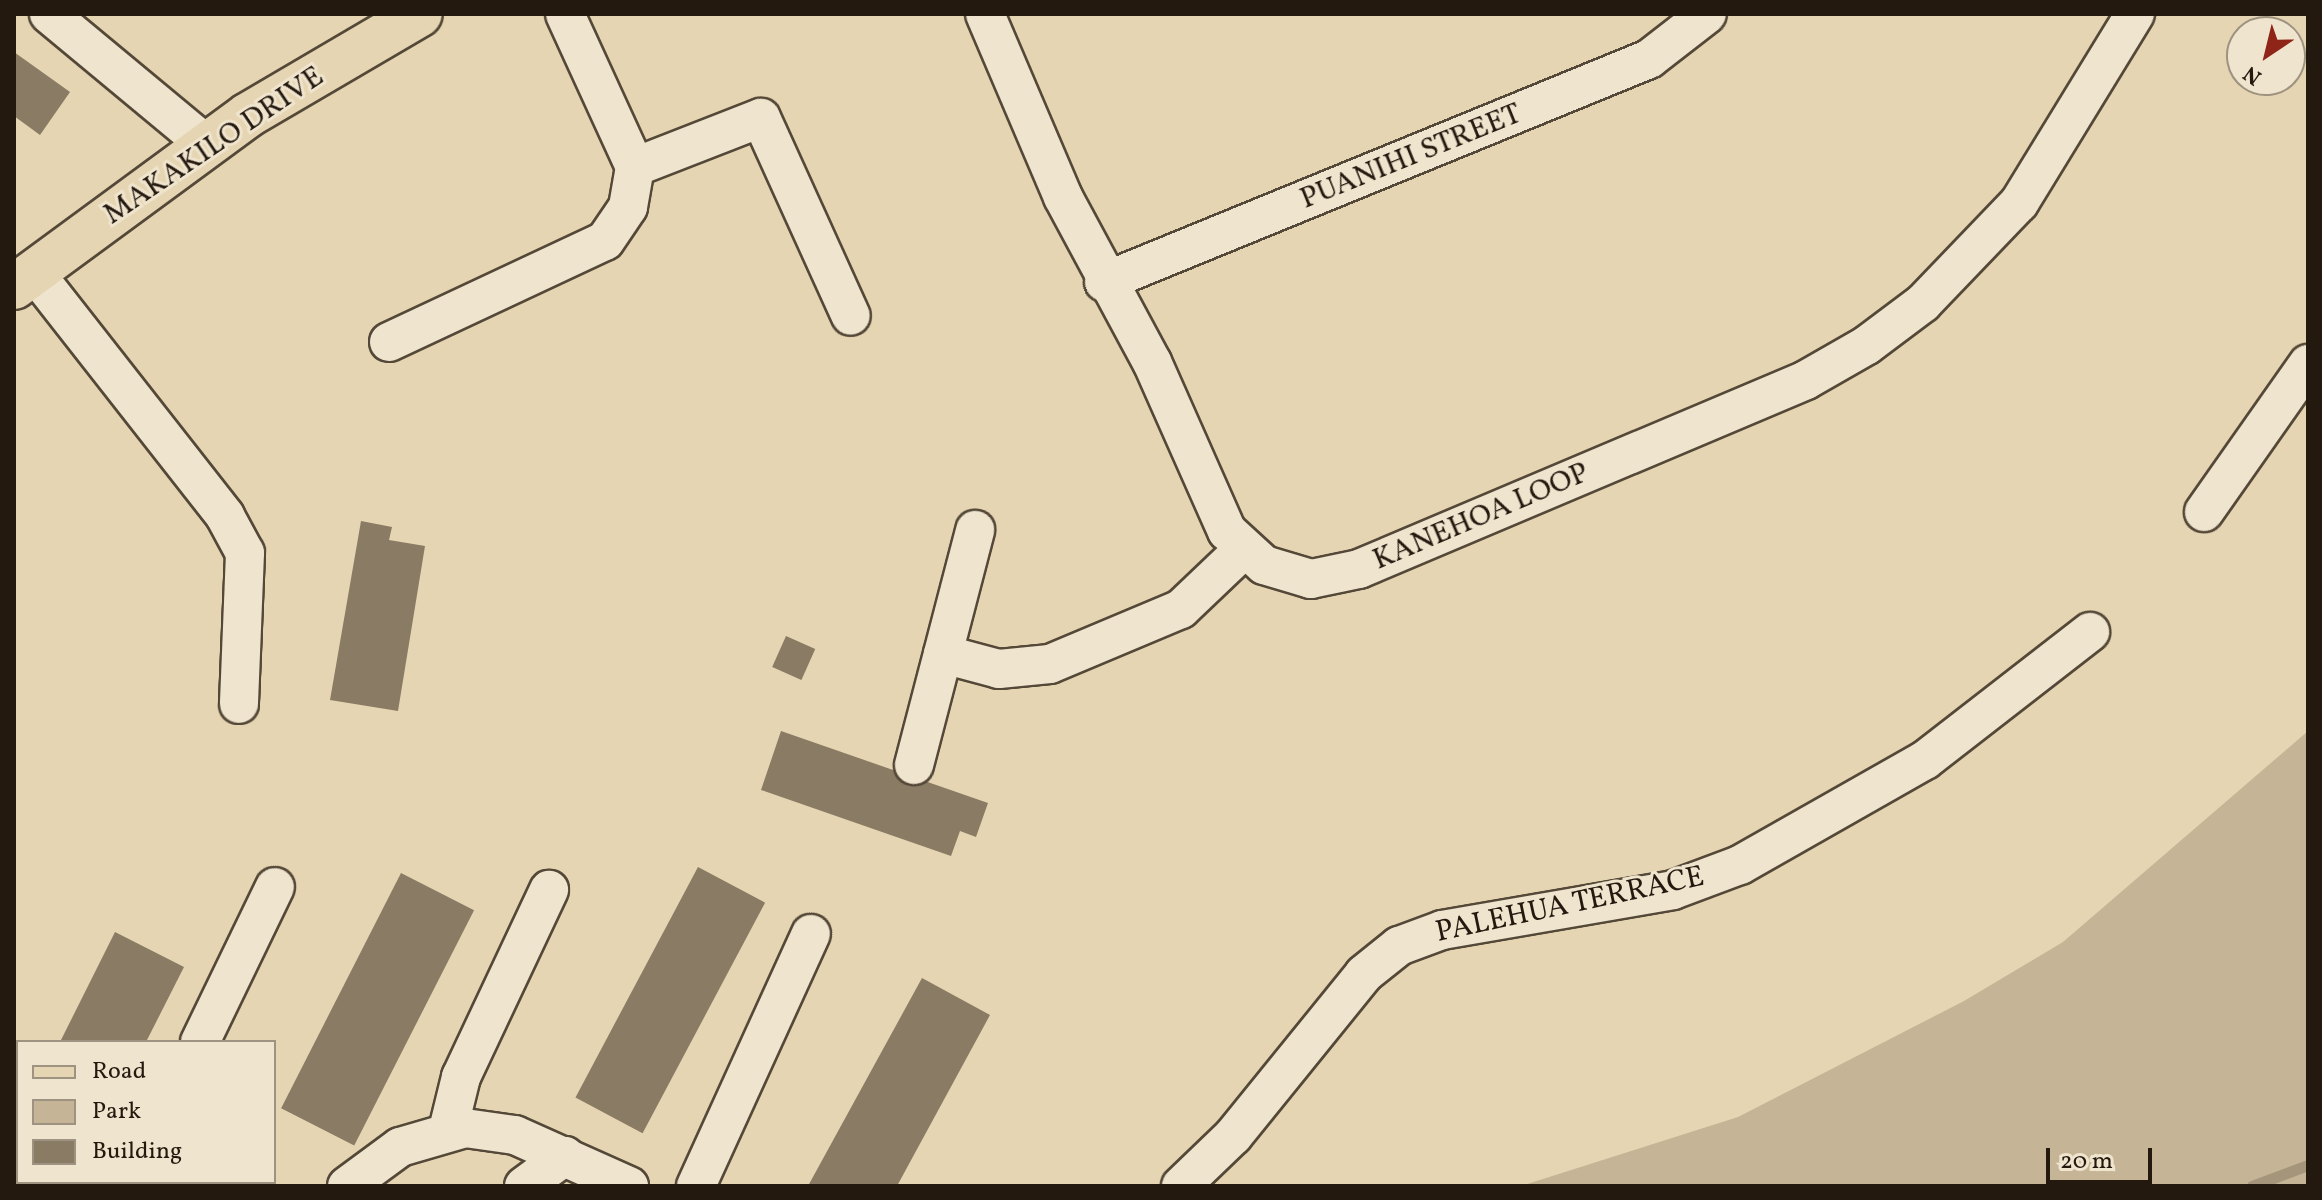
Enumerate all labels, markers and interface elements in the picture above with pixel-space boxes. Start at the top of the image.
north arrow [2226,16,2306,96]
text: N [2238,57,2269,92]
street label: MAKAKILO DRIVE [97,59,331,233]
street label: PUANIHI STREET [1295,96,1527,218]
street label: KANEHOA LOOP [1368,455,1594,579]
street label: PALEHUA TERRACE [1432,859,1708,951]
legend [16,1040,276,1184]
text: Road [92,1055,146,1089]
text: Park [92,1095,141,1129]
scale bar [2050,1132,2156,1182]
text: Building [92,1135,182,1169]
text: 20 m [2060,1145,2113,1179]

